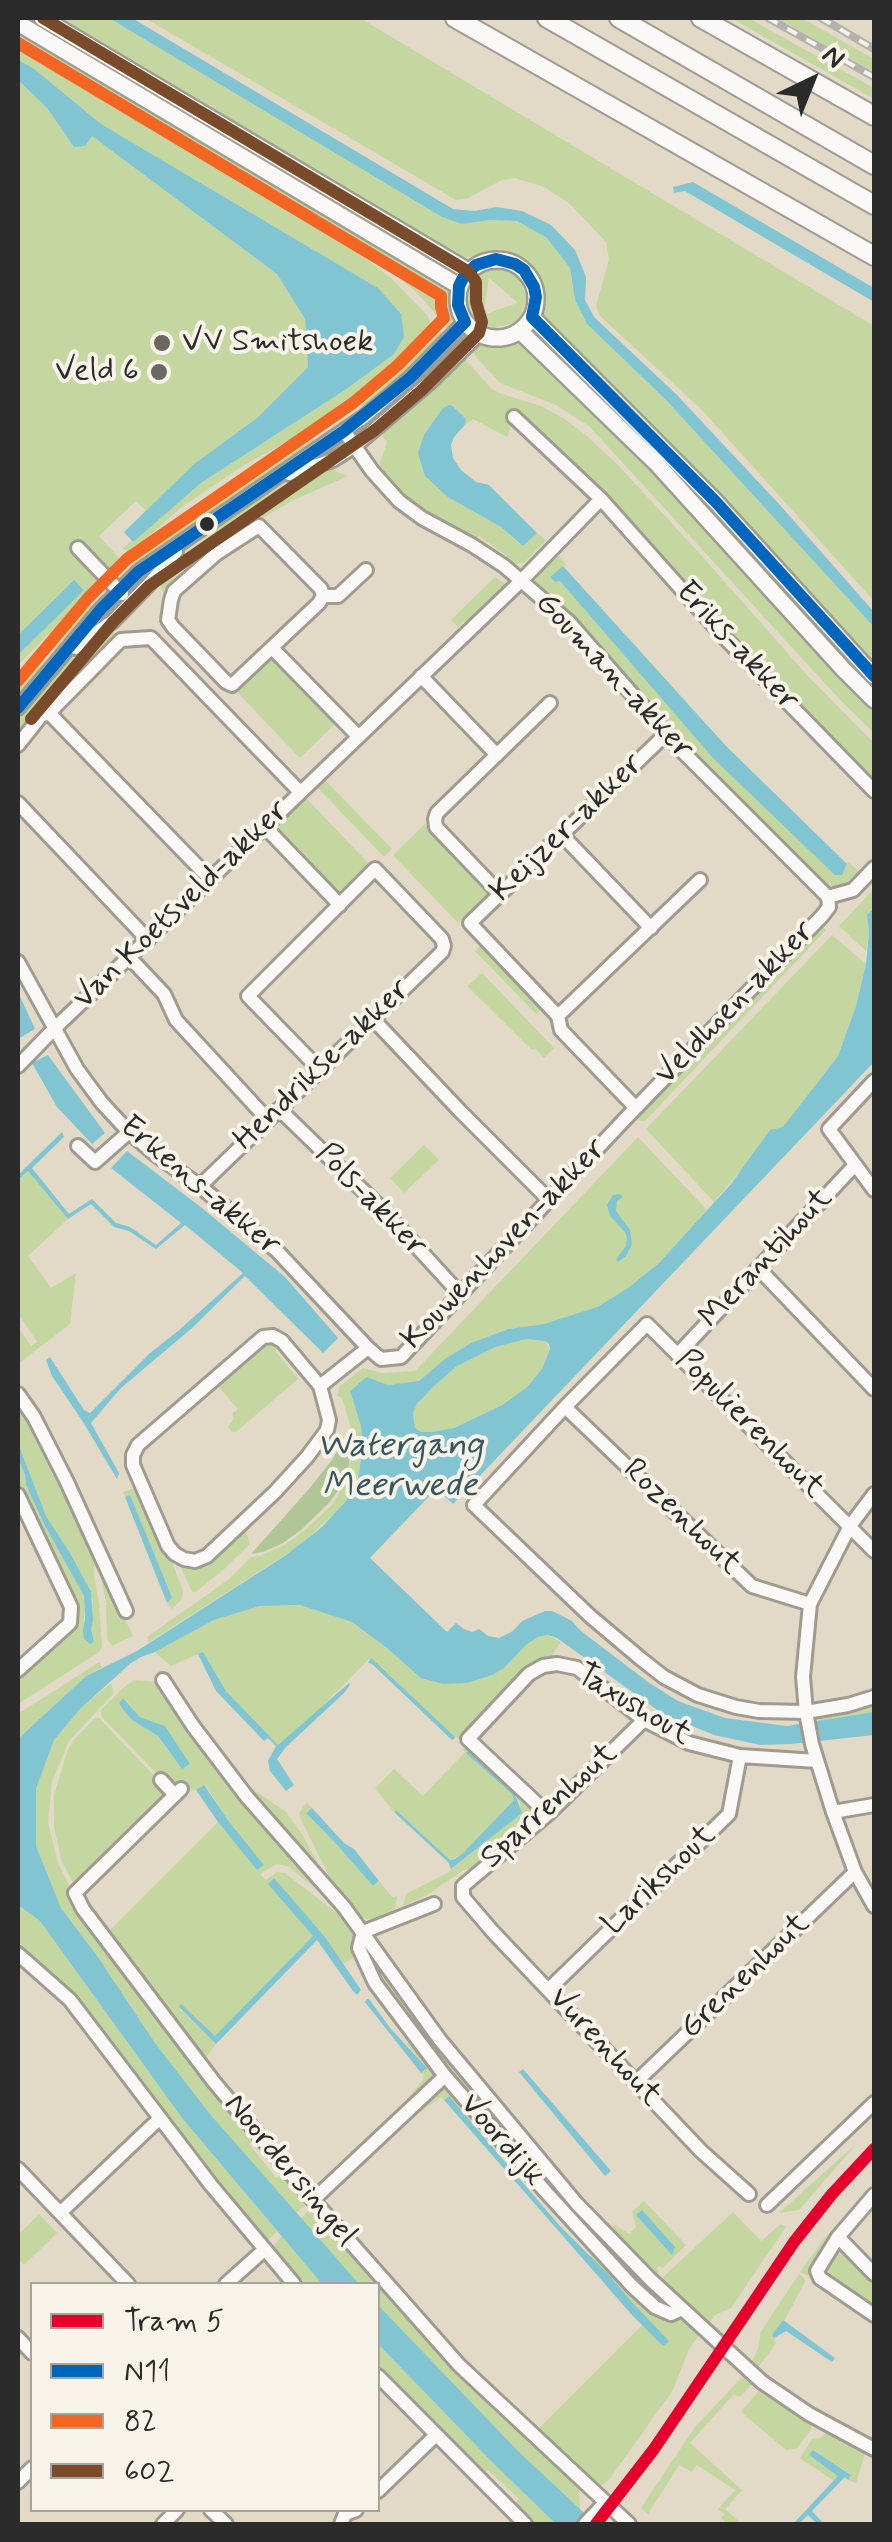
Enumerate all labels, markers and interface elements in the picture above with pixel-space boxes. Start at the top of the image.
north arrow [762,30,862,130]
text: N [813,38,852,78]
place label: VV Smitshoek [182,324,373,362]
marker: VV Smitshoek [151,332,173,354]
place label: Veld 6 [55,353,139,391]
marker: Veld 6 [148,361,170,383]
unlabelled marker [197,514,217,534]
street label: Eriks-akker [666,574,806,720]
street label: Gouman-akker [526,585,700,769]
street label: Keijzer-akker [484,746,652,912]
street label: Van Koetsveld-akker [66,793,298,1019]
street label: Veldhoen-akker [648,914,824,1094]
street label: Hendrikse-akker [227,972,419,1160]
street label: Erkens-akker [111,1109,287,1265]
street label: Kouwenhoven-akker [394,1131,616,1359]
street label: Pols-akker [306,1136,434,1266]
street label: Merantihout [692,1181,842,1337]
street label: Populierenhout [666,1342,832,1508]
water label: Watergang Meerwede [317,1427,483,1509]
street label: Rozenhout [614,1452,748,1584]
street label: Taxushout [568,1657,698,1755]
street label: Sparrenhout [474,1736,626,1878]
street label: Larikshout [595,1818,725,1944]
street label: Grenenhout [673,1906,819,2048]
street label: Vurenhout [539,1980,669,2116]
street label: Noordersingel [214,2087,364,2255]
street label: Voordijk [450,2087,552,2195]
legend [30,2282,380,2512]
text: Tram 5 [124,2302,224,2341]
text: N11 [124,2352,170,2391]
text: 82 [124,2402,157,2441]
text: 602 [124,2452,174,2491]

